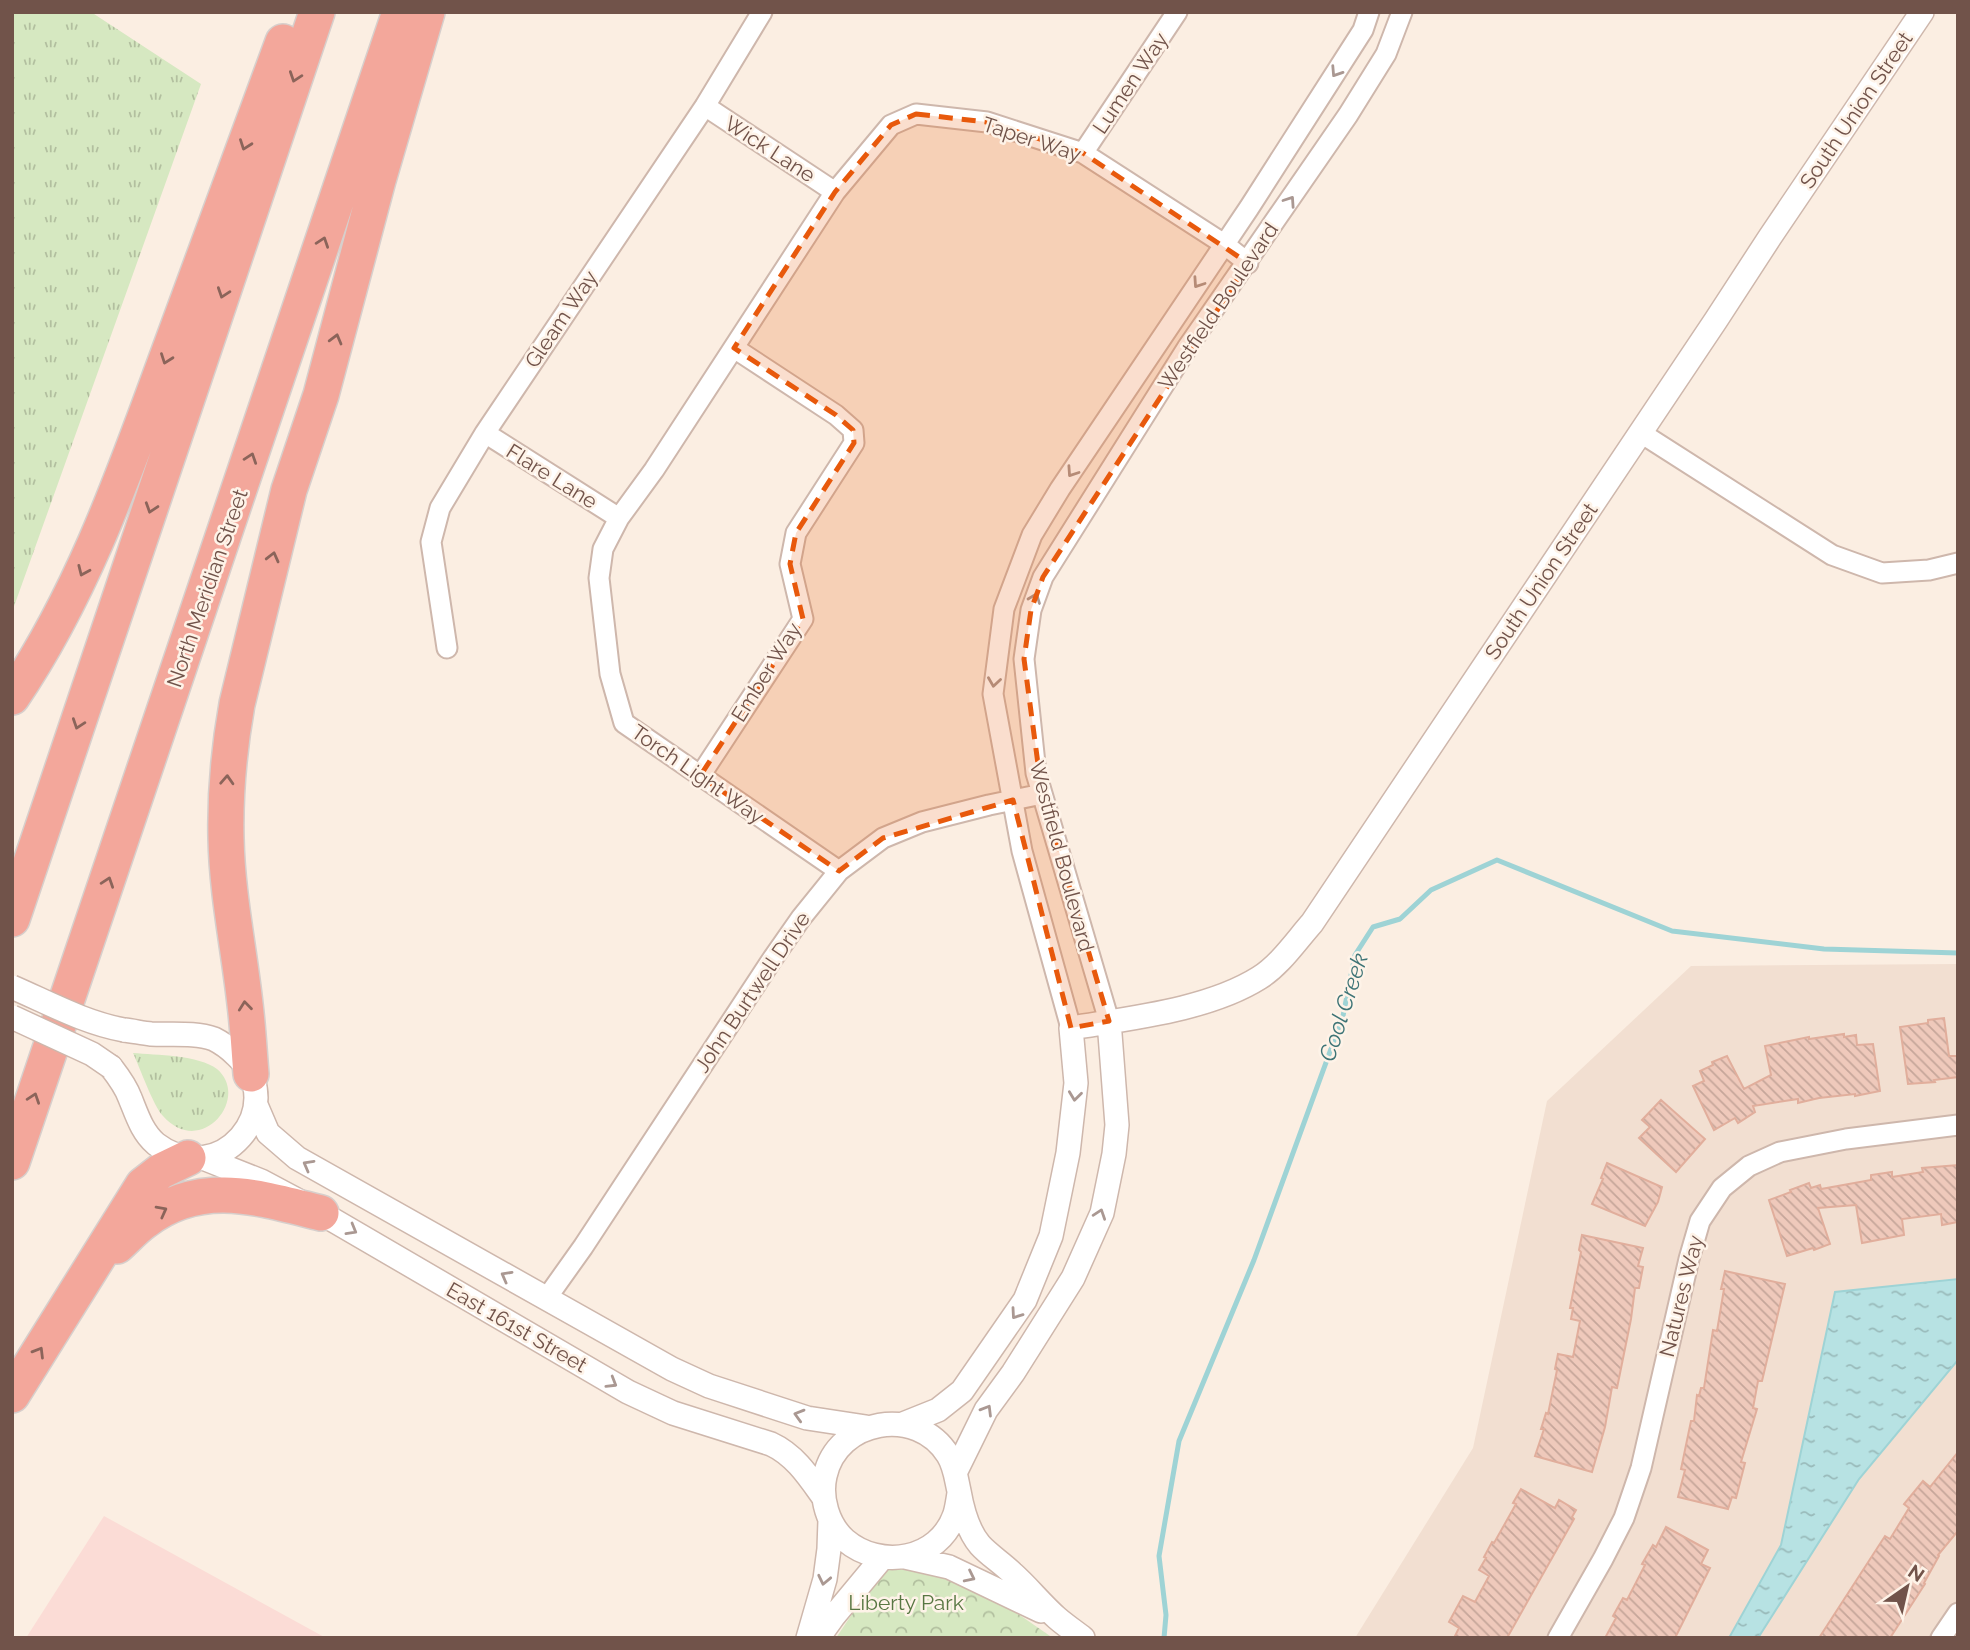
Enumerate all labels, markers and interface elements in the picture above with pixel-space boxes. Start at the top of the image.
street label: South Union Street [1794,27,1918,193]
street label: Lumen Way [1087,28,1173,138]
one-way arrow [1332,64,1345,77]
one-way arrow [289,70,303,83]
street label: Wick Lane [720,111,820,187]
street label: Taper Way [980,111,1084,167]
one-way arrow [239,139,253,151]
one-way arrow [1282,196,1294,209]
street label: Westfield Boulevard [1153,218,1283,394]
one-way arrow [315,236,329,249]
street label: Gleam Way [519,266,603,372]
one-way arrow [1193,275,1206,288]
one-way arrow [217,286,231,298]
one-way arrow [328,333,342,345]
one-way arrow [161,353,175,365]
street label: Flare Lane [502,438,602,514]
one-way arrow [243,452,257,464]
one-way arrow [1067,464,1080,477]
street label: North Meridian Street [161,486,253,690]
street label: South Union Street [1479,498,1603,664]
one-way arrow [145,502,159,514]
one-way arrow [264,551,279,563]
one-way arrow [77,564,91,576]
one-way arrow [1027,593,1041,605]
street label: Ember Way [726,618,806,726]
one-way arrow [987,676,1002,688]
one-way arrow [72,717,86,730]
street label: Torch Light Way [627,719,769,829]
street label: Westfield Boulevard [1025,758,1099,954]
one-way arrow [220,774,235,785]
one-way arrow [100,877,114,889]
street label: John Burtwell Drive [689,907,815,1077]
water label: Cool Creek [1313,949,1373,1065]
one-way arrow [238,1000,253,1011]
one-way arrow [1067,1090,1082,1102]
one-way arrow [26,1092,40,1104]
one-way arrow [303,1160,315,1173]
one-way arrow [155,1206,167,1219]
one-way arrow [1092,1208,1106,1220]
one-way arrow [344,1222,357,1235]
street label: Natures Way [1654,1233,1708,1359]
one-way arrow [501,1272,514,1285]
street label: East 161st Street [442,1277,592,1377]
one-way arrow [1012,1306,1024,1319]
one-way arrow [31,1346,44,1359]
one-way arrow [604,1374,617,1387]
one-way arrow [979,1405,992,1418]
one-way arrow [793,1408,805,1423]
north arrow [1872,1552,1942,1622]
text: N [1904,1560,1929,1586]
one-way arrow [963,1568,975,1582]
one-way arrow [817,1574,832,1586]
park label: Liberty Park [848,1590,964,1615]

